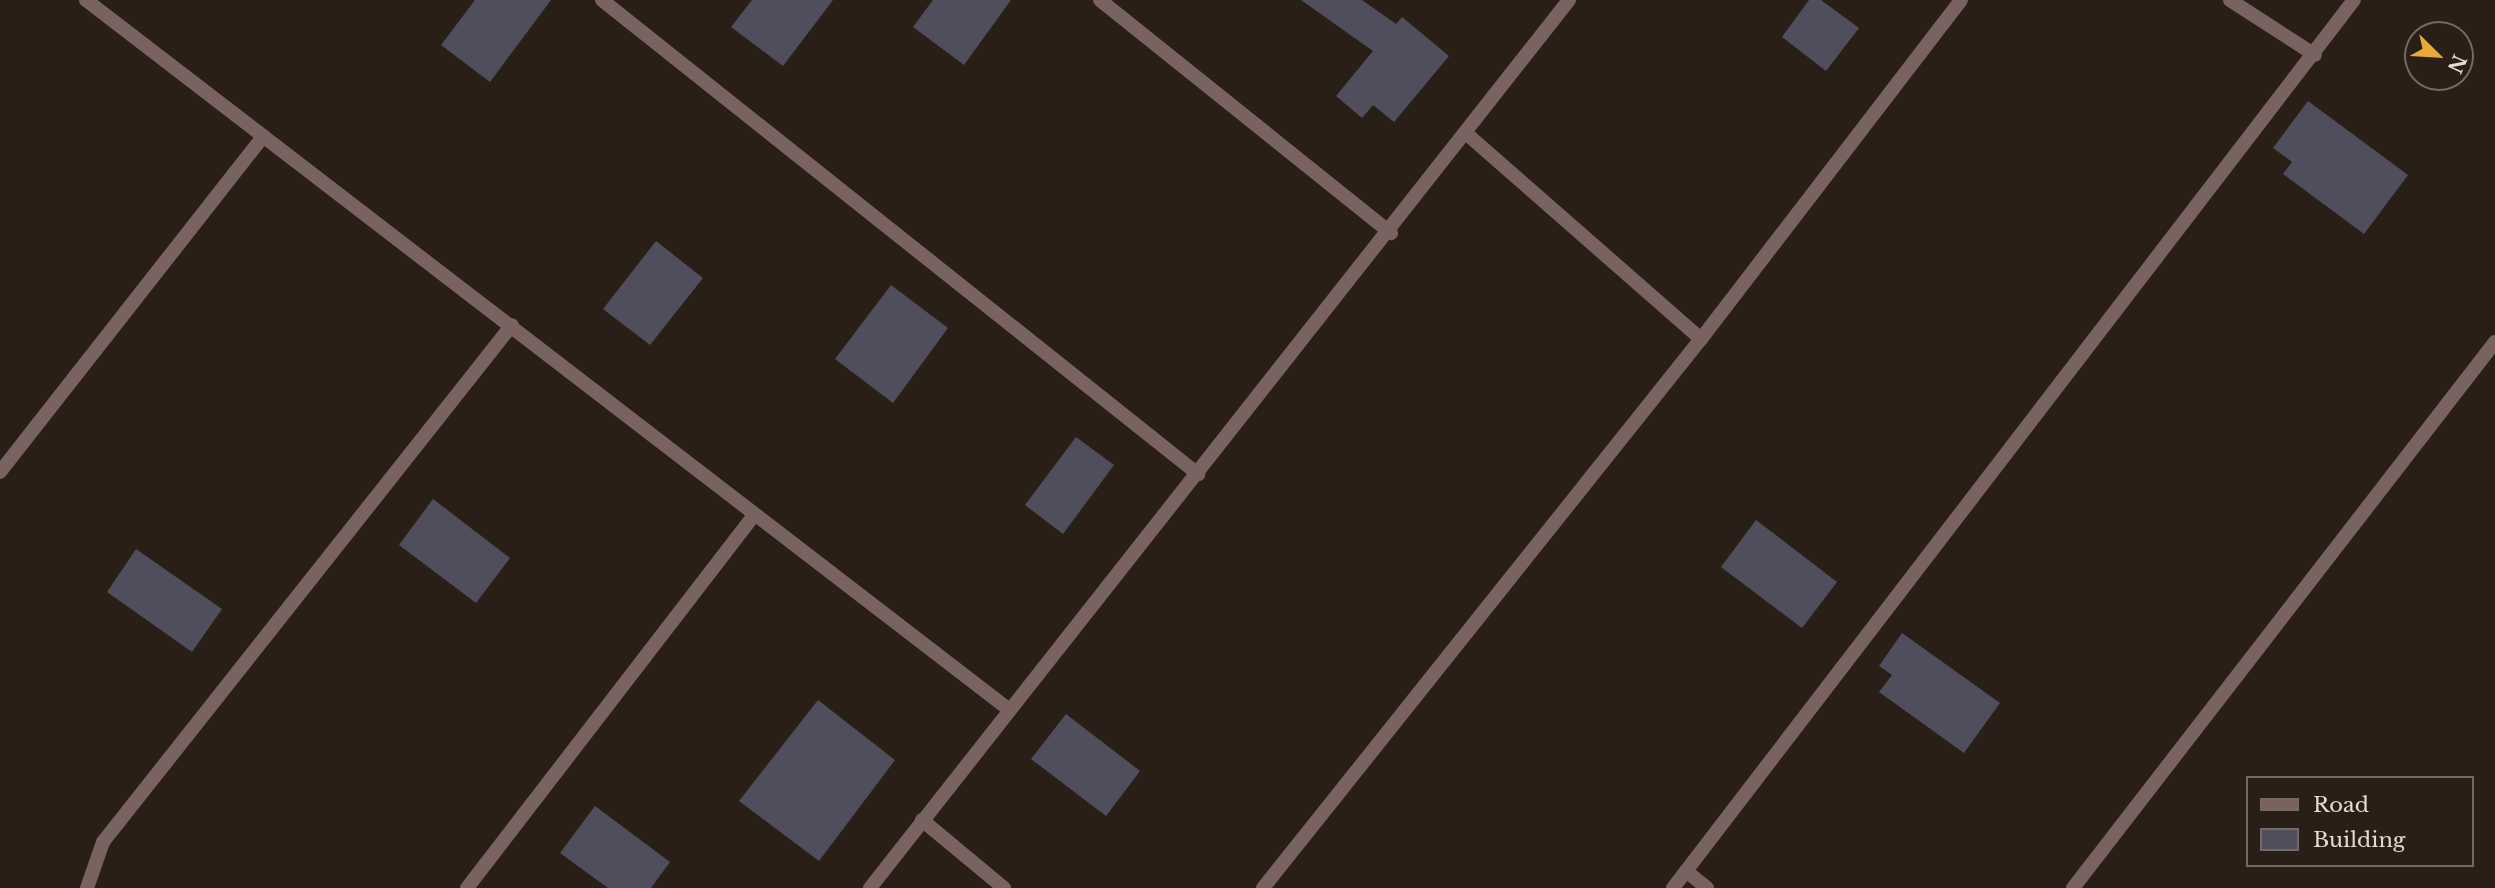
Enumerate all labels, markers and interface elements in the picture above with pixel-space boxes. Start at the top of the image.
north arrow [2404,21,2474,91]
text: N [2443,51,2471,77]
legend [2246,776,2474,867]
text: Road [2313,792,2369,818]
text: Building [2313,827,2405,853]

